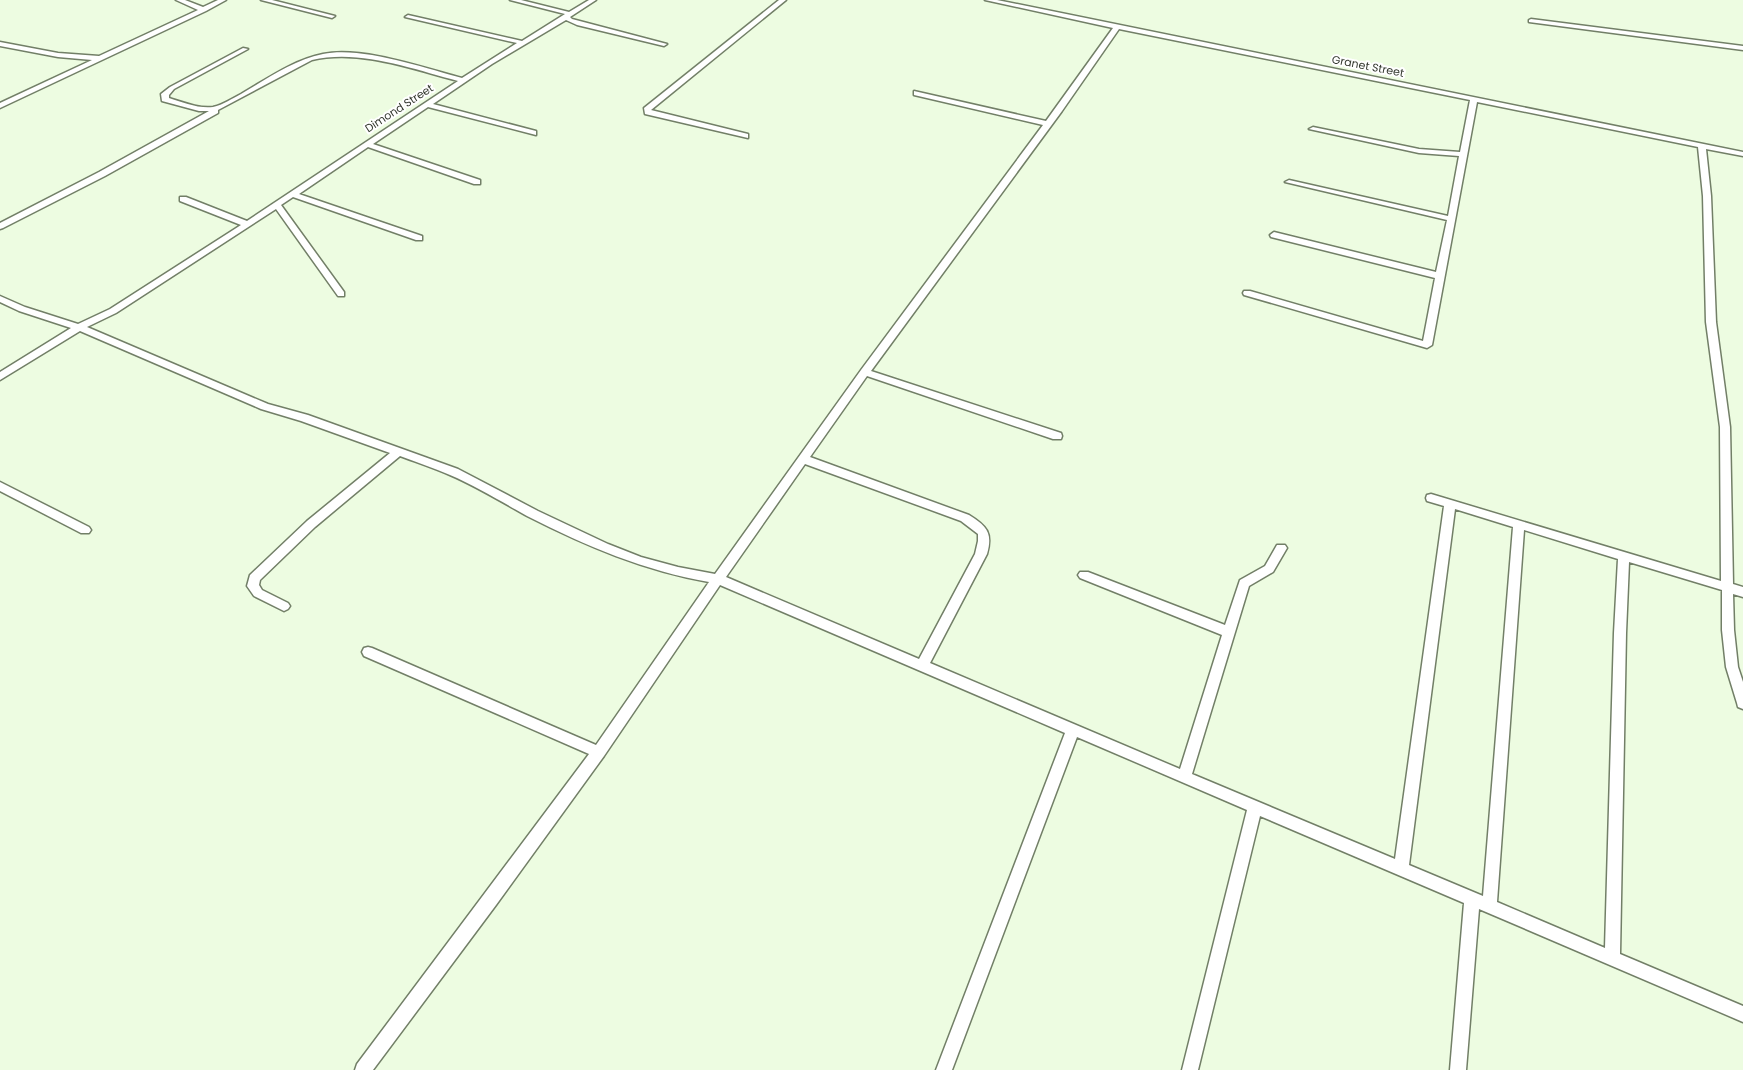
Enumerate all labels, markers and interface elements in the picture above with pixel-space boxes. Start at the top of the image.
street label: Granet Street [1331,51,1405,81]
street label: Dimond Street [362,80,436,136]

